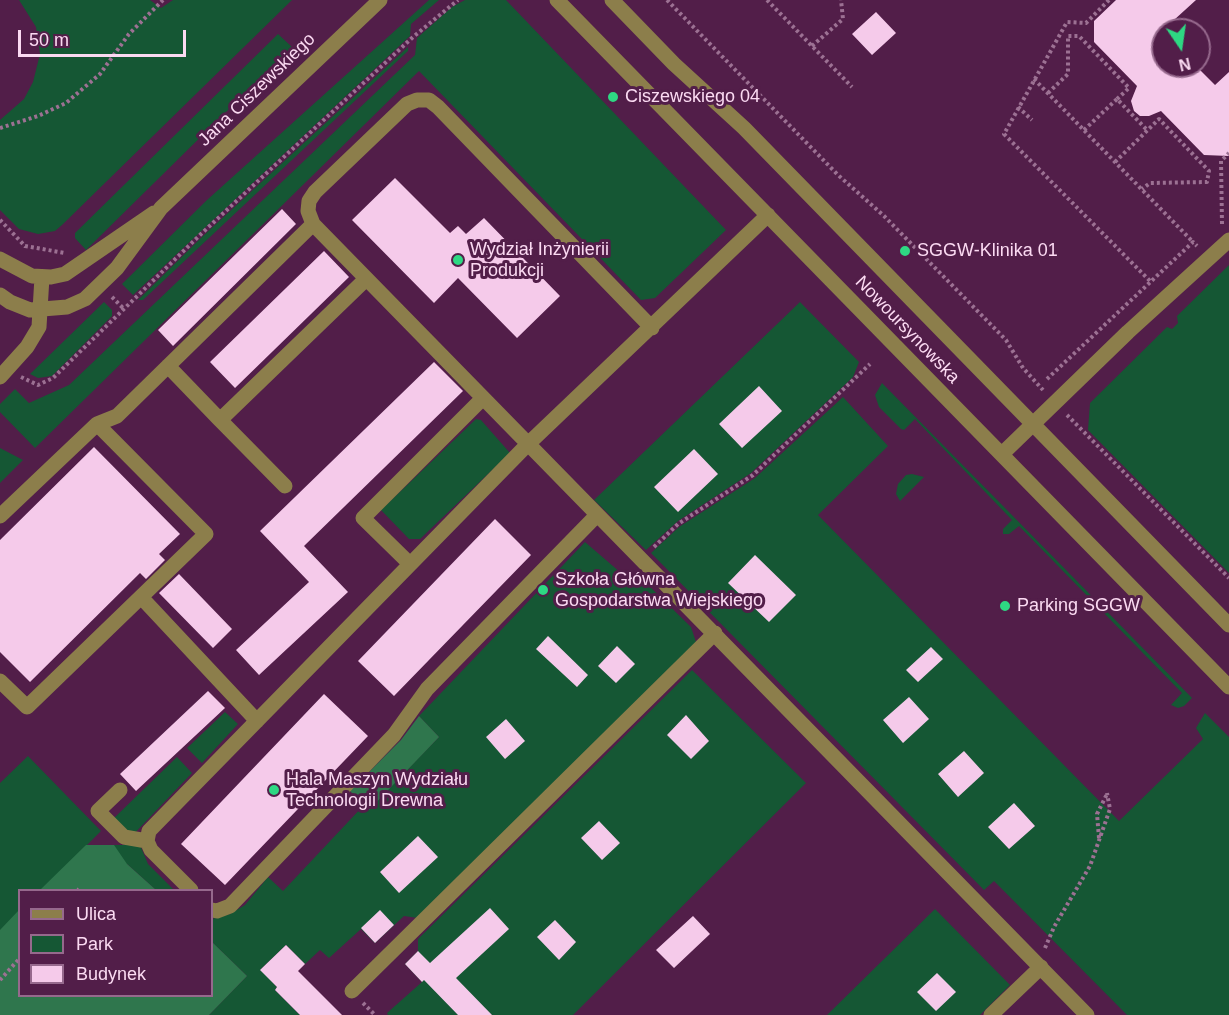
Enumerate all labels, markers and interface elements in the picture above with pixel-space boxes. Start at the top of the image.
scale bar [21,18,189,56]
north arrow [1151,18,1211,78]
street label: Jana Ciszewskiego [194,29,320,151]
text: 50 m [29,30,69,50]
text: N [1177,54,1192,74]
place label: Ciszewskiego 04 [625,86,760,108]
marker: Ciszewskiego 04 [606,90,620,104]
place label: Wydział Inżynierii Produkcji [470,239,609,282]
place label: SGGW-Klinika 01 [917,240,1058,262]
marker: SGGW-Klinika 01 [898,244,912,258]
marker: Wydział Inżynierii Produkcji [451,253,465,267]
street label: Nowoursynowska [850,272,964,388]
place label: Szkoła Główna Gospodarstwa Wiejskiego [555,569,763,612]
marker: Szkoła Główna Gospodarstwa Wiejskiego [536,583,550,597]
place label: Parking SGGW [1017,595,1140,617]
marker: Parking SGGW [998,599,1012,613]
place label: Hala Maszyn Wydziału Technologii Drewna [286,769,468,812]
marker: Hala Maszyn Wydziału Technologii Drewna [267,783,281,797]
legend [18,889,213,997]
text: Ulica [76,904,116,924]
text: Park [76,934,113,954]
text: Budynek [76,964,146,984]

